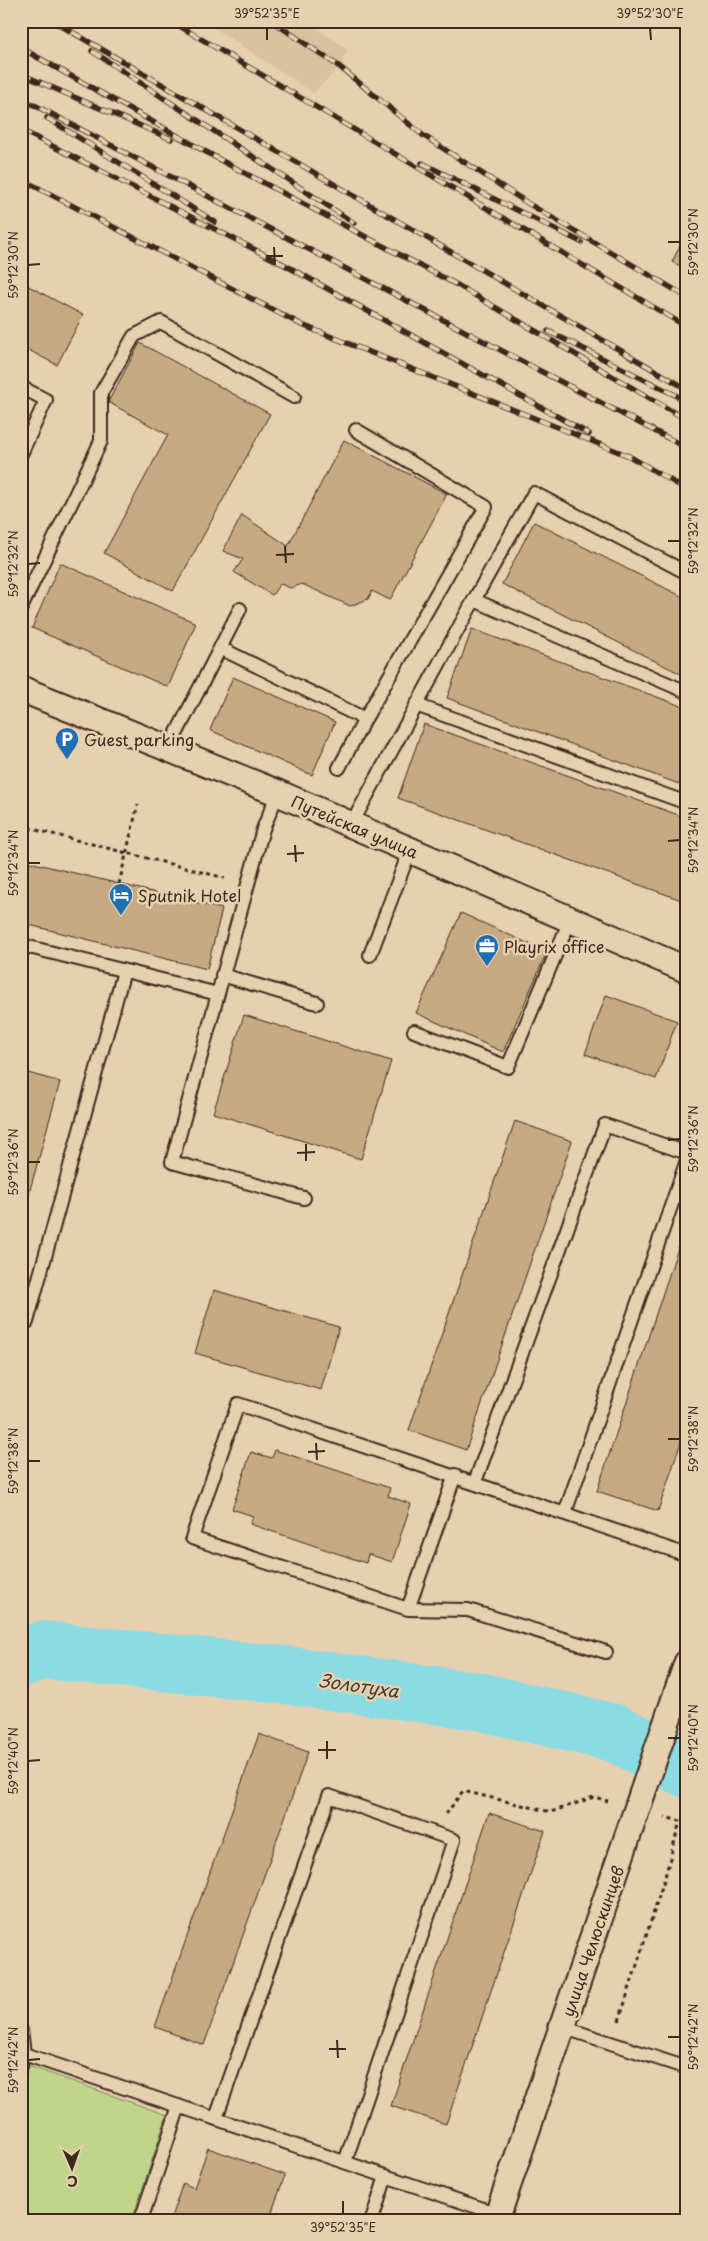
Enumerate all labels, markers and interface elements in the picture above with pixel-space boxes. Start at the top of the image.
text: 39°52'35"E [234,4,300,22]
text: 39°52'30"E [616,4,684,22]
text: 59°12'30"N [684,208,702,276]
text: 59°12'30"N [4,231,22,299]
text: 59°12'32"N [684,507,702,575]
text: 59°12'32"N [4,530,22,598]
parking icon: Guest parking [54,726,80,760]
place label: Guest parking [84,727,194,751]
street label: Путейская улица [288,788,422,864]
text: 59°12'34"N [684,807,702,873]
text: 59°12'34"N [4,830,22,896]
hotel icon: Sputnik Hotel [108,882,134,916]
place label: Sputnik Hotel [138,883,241,907]
office icon: Playrix office [474,933,500,967]
place label: Playrix office [504,934,605,958]
text: 59°12'36"N [684,1105,702,1173]
text: 59°12'36"N [4,1128,22,1196]
text: 59°12'38"N [684,1406,702,1472]
text: 59°12'38"N [4,1428,22,1494]
water label: Золотуха [317,1666,401,1704]
text: 59°12'40"N [684,1704,702,1772]
text: 59°12'40"N [4,1727,22,1795]
street label: улица Челюскинцев [555,1862,629,2020]
text: 59°12'42"N [684,2004,702,2070]
text: 59°12'42"N [4,2027,22,2093]
north arrow [48,2144,98,2194]
text: С [67,2171,78,2192]
text: 39°52'35"E [310,2218,376,2236]

